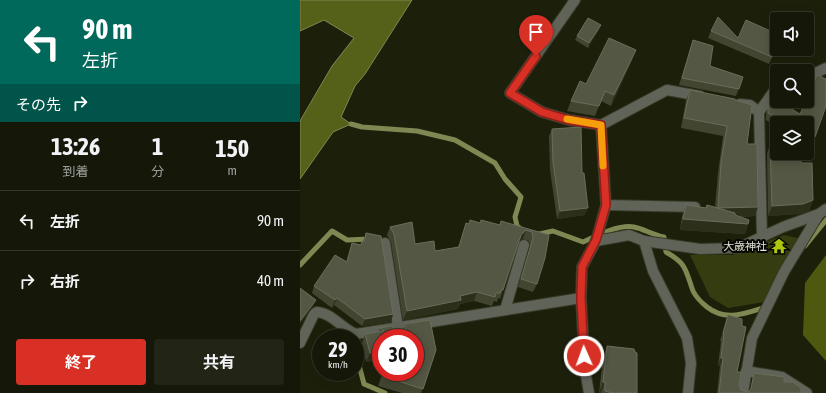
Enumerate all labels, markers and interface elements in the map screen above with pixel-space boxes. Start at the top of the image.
map controls [770,12,814,160]
button: sound [770,12,814,56]
text: 90 m [82,13,132,45]
pin [519,15,553,56]
icon: left [16,16,68,68]
icon: arrive [525,21,547,43]
text: 左折 [82,50,118,71]
button: search [770,64,814,108]
icon: right [69,92,91,114]
text: その先 [16,96,61,113]
button: layers [770,116,814,160]
text: 13:26 [51,133,100,160]
text: 1 [152,133,163,160]
text: 150 [215,135,249,162]
text: m [227,163,237,178]
text: 到着 [63,164,89,179]
text: 分 [151,164,164,179]
icon: left [16,210,38,232]
text: 90 m [257,212,284,229]
text: 左折 [50,213,80,230]
temple icon: 大歳神社 [770,237,788,255]
place label: 大歳神社 [723,240,767,252]
icon: right [16,270,38,292]
text: 40 m [257,272,284,289]
text: 右折 [50,273,80,290]
speed limit sign: 30 [372,329,424,381]
position arrow [563,335,605,377]
text: 29 [329,338,347,361]
button: 終了 [16,339,146,385]
button: 共有 [154,339,284,385]
text: km/h [328,359,348,370]

